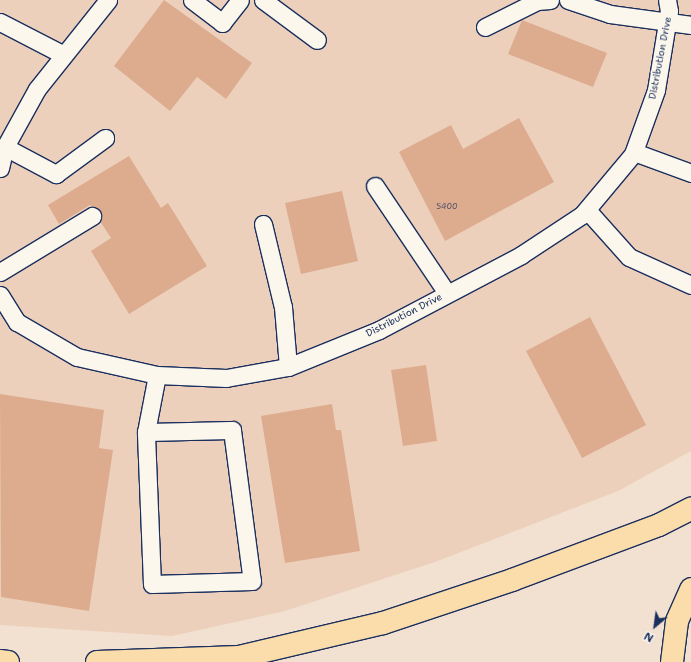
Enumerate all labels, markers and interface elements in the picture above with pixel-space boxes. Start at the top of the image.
street label: Distribution Drive [646,16,674,100]
house number: 5400 [436,202,458,212]
street label: Distribution Drive [364,291,444,339]
north arrow [635,606,675,646]
text: N [641,628,656,646]

